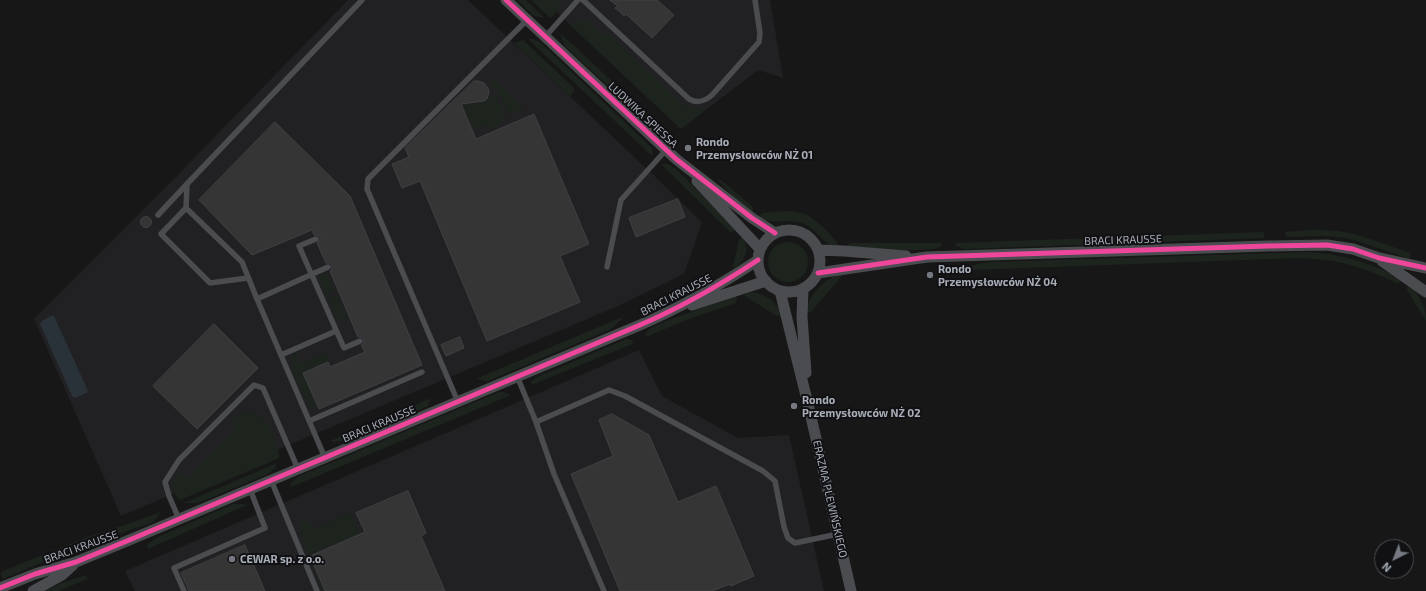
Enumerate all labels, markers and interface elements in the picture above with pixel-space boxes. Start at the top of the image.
street label: LUDWIKA SPIESSA [606,79,680,151]
place label: Rondo Przemysłowców NŻ 01 [696,135,813,161]
marker: Rondo Przemysłowców NŻ 01 [683,143,693,153]
street label: BRACI KRAUSSE [1084,232,1162,248]
place label: Rondo Przemysłowców NŻ 04 [938,262,1057,288]
marker: Rondo Przemysłowców NŻ 04 [925,270,935,280]
street label: BRACI KRAUSSE [638,271,714,319]
place label: Rondo Przemysłowców NŻ 02 [802,393,921,419]
marker: Rondo Przemysłowców NŻ 02 [789,401,799,411]
street label: BRACI KRAUSSE [341,403,417,445]
street label: ERAZMA PLEWIŃSKIEGO [810,439,850,559]
street label: BRACI KRAUSSE [42,527,120,567]
north arrow [1374,539,1414,579]
place label: CEWAR sp. z o.o. [240,552,324,566]
marker: CEWAR sp. z o.o. [227,554,237,564]
text: N [1379,560,1394,575]

